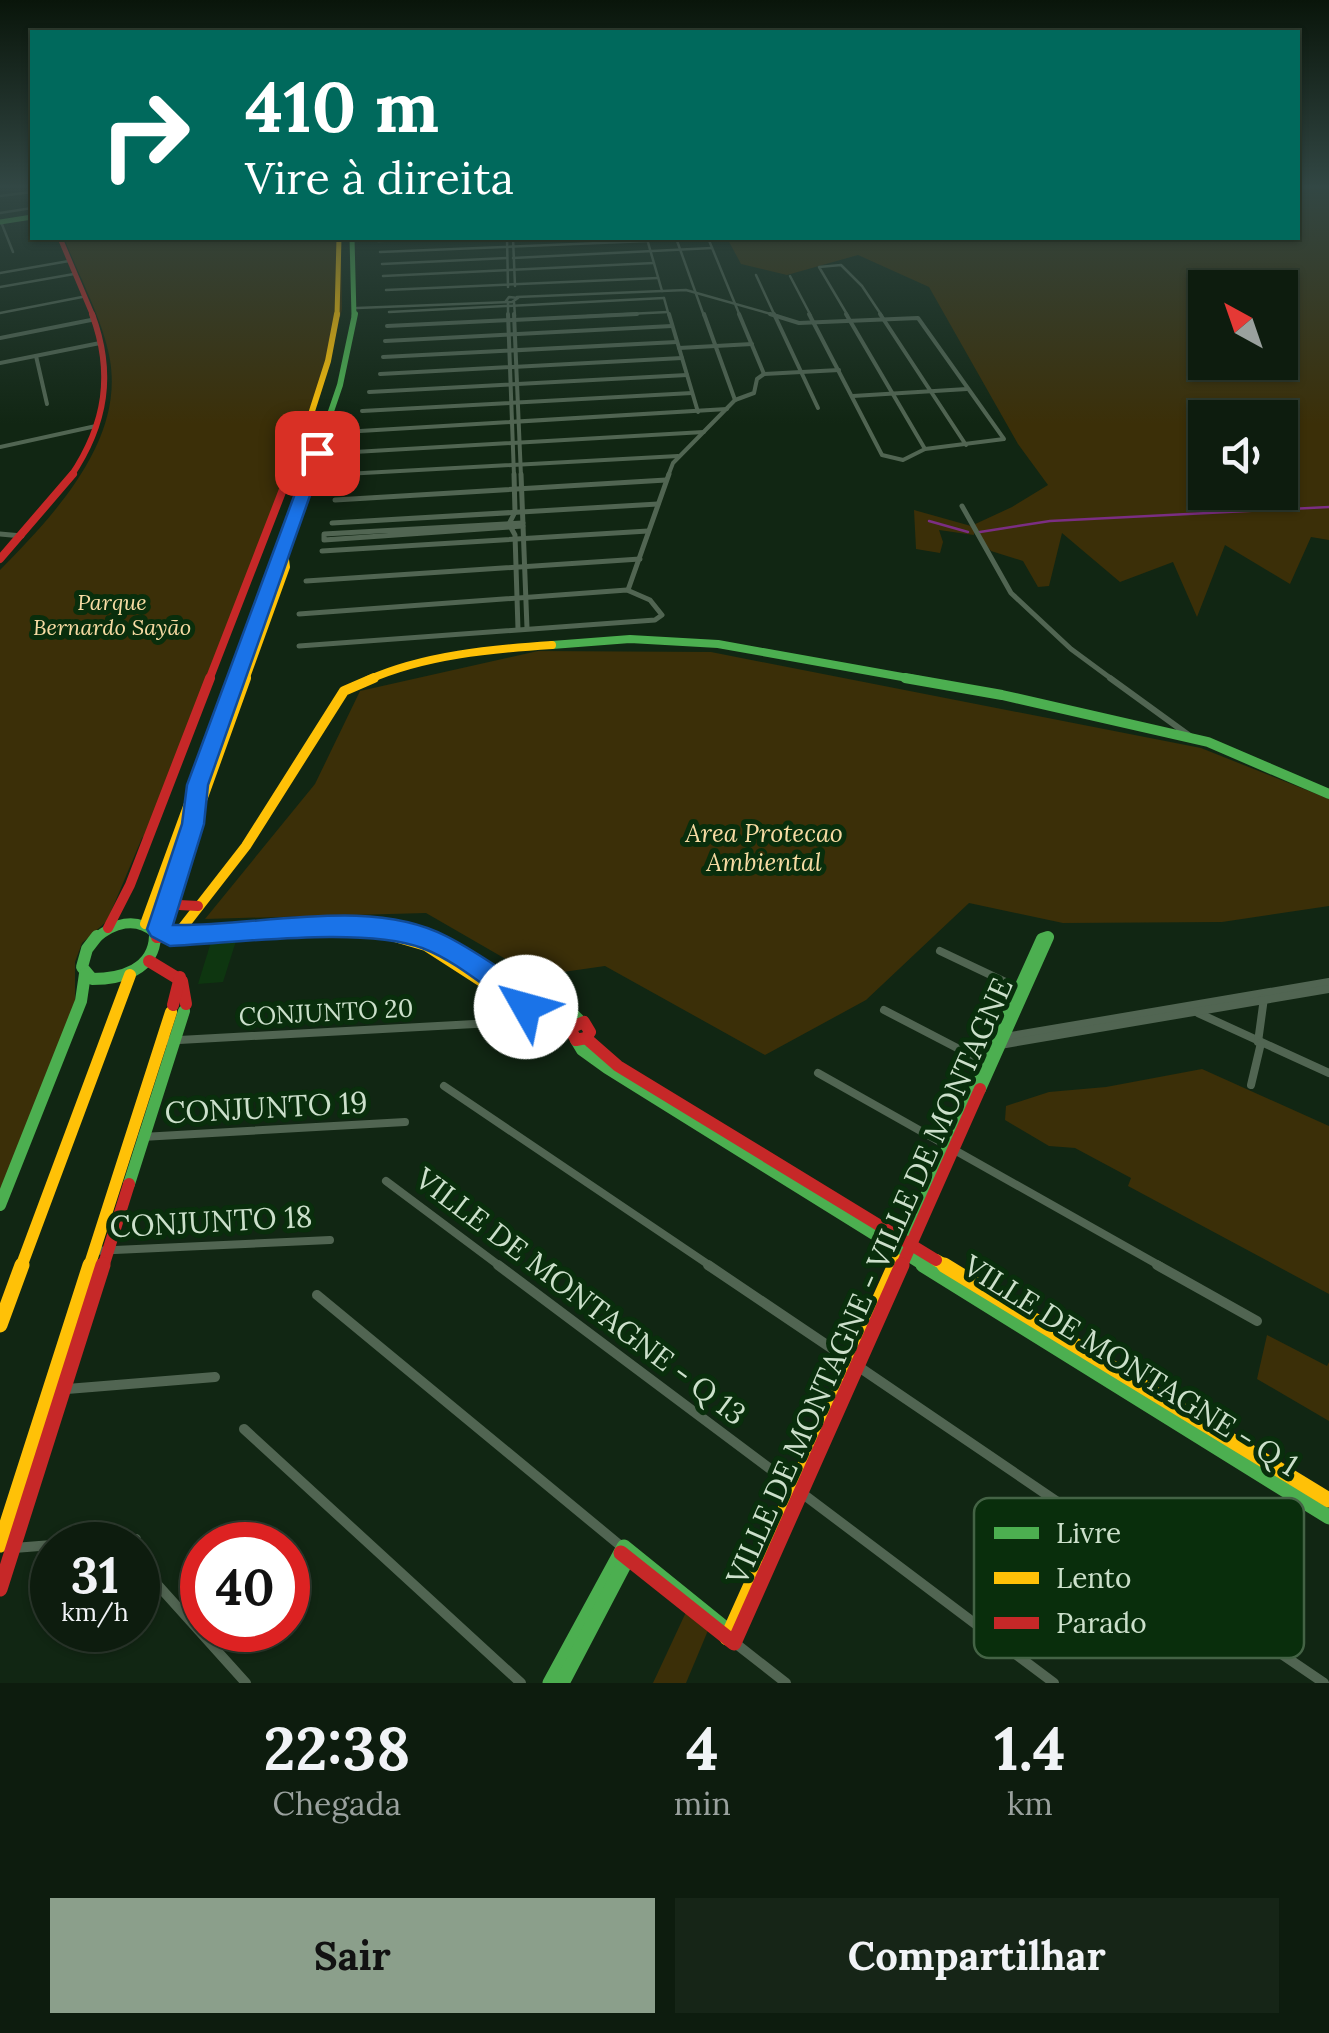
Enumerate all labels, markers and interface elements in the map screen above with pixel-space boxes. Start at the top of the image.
text: 410 m [245,62,439,151]
icon: right [80,70,210,200]
text: Vire à direita [245,149,514,206]
north arrow [1188,270,1298,380]
map controls [1188,270,1298,510]
button: sound [1188,400,1298,510]
pin [275,411,360,496]
icon: arrive [290,426,345,481]
park label: Parque Bernardo Sayão [33,588,191,641]
park label: Area Protecao Ambiental [684,817,843,878]
position arrow [474,955,578,1059]
street label: VILLE DE MONTAGNE - VILLE DE MONTAGNE [717,972,1021,1591]
street label: CONJUNTO 20 [238,991,414,1033]
street label: CONJUNTO 19 [164,1083,368,1131]
street label: VILLE DE MONTAGNE - Q 13 [407,1158,754,1433]
street label: CONJUNTO 18 [109,1197,313,1245]
street label: VILLE DE MONTAGNE - Q 1 [956,1246,1306,1484]
legend [974,1498,1304,1658]
text: Livre [1056,1515,1121,1551]
speed limit sign: 40 [180,1522,310,1652]
text: 31 [71,1543,119,1607]
text: Lento [1056,1560,1131,1596]
text: km/h [61,1596,129,1628]
text: Parado [1056,1605,1147,1641]
text: 22:38 [263,1710,410,1786]
text: 4 [686,1710,719,1786]
text: 1.4 [994,1710,1066,1786]
text: Chegada [273,1783,401,1824]
text: min [674,1783,731,1824]
text: km [1007,1783,1053,1824]
button: Sair [50,1898,655,2013]
button: Compartilhar [675,1898,1279,2013]

